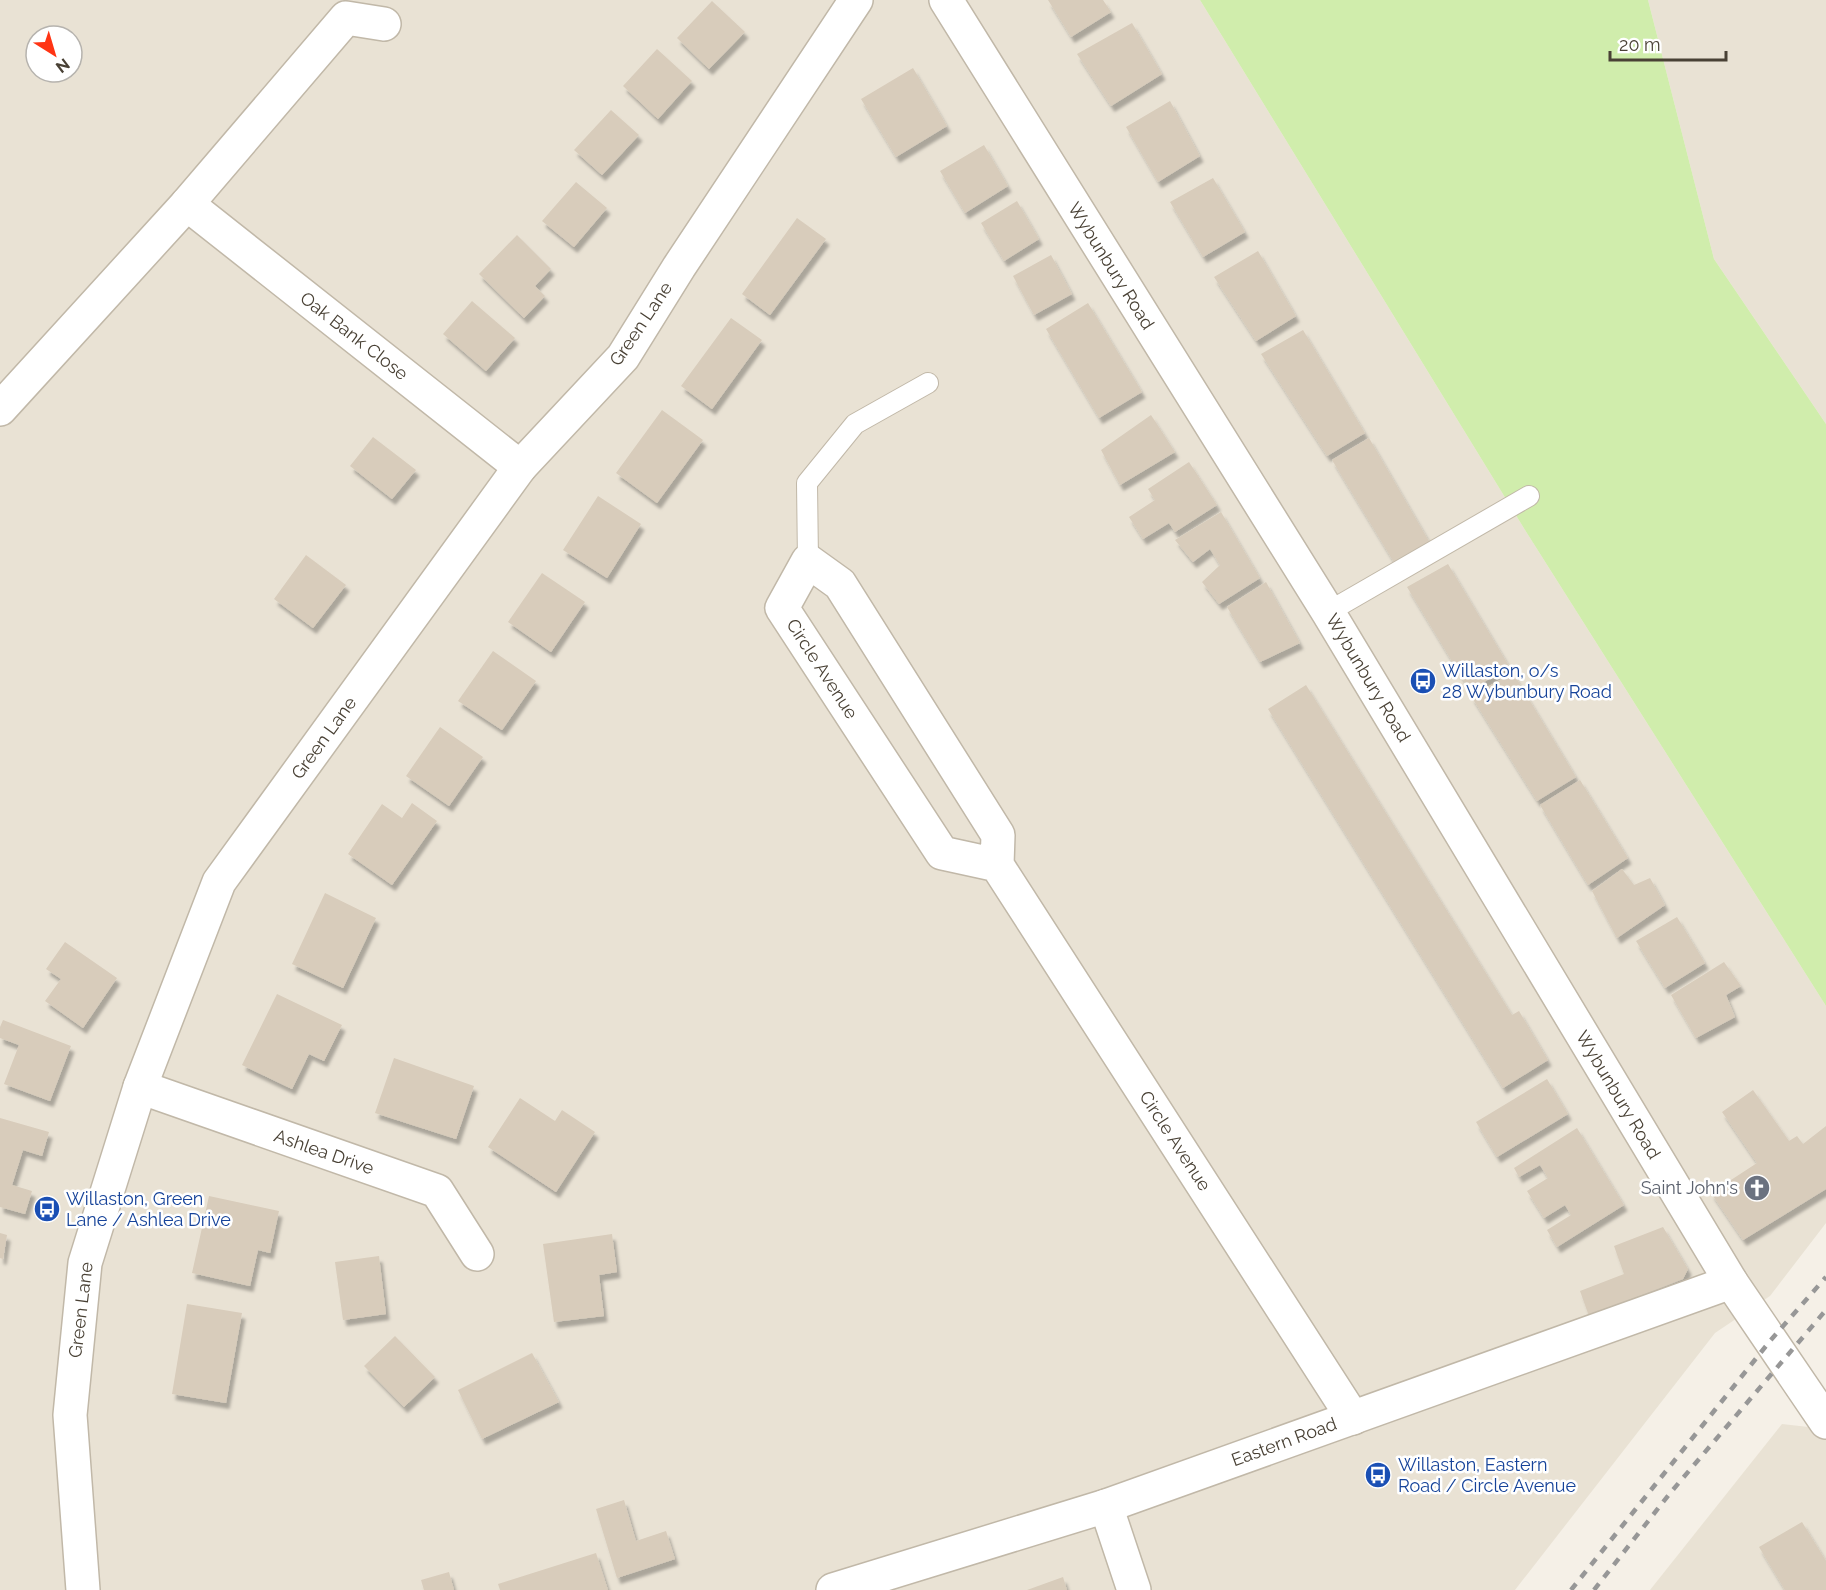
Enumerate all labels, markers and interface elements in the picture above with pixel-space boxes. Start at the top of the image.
north arrow [24,24,84,84]
scale bar [1610,24,1726,62]
text: 20 m [1619,34,1661,55]
text: N [52,54,73,77]
street label: Wybunbury Road [1064,198,1159,333]
street label: Green Lane [605,277,677,370]
street label: Oak Bank Close [296,287,413,384]
street label: Wybunbury Road [1322,610,1415,746]
street label: Circle Avenue [782,615,863,723]
place label: Willaston, o/s 28 Wybunbury Road [1442,660,1612,702]
bus stop icon: Willaston, o/s 28 Wybunbury Road [1408,666,1438,696]
street label: Green Lane [287,692,361,783]
street label: Wybunbury Road [1572,1027,1665,1163]
street label: Circle Avenue [1135,1087,1216,1195]
street label: Ashlea Drive [272,1125,377,1179]
church icon: Saint John's [1742,1173,1772,1203]
place label: Saint John's [1641,1177,1738,1198]
place label: Willaston, Green Lane / Ashlea Drive [66,1188,231,1230]
bus stop icon: Willaston, Green Lane / Ashlea Drive [32,1194,62,1224]
street label: Green Lane [64,1260,97,1359]
street label: Eastern Road [1228,1413,1339,1470]
place label: Willaston, Eastern Road / Circle Avenue [1398,1454,1576,1496]
bus stop icon: Willaston, Eastern Road / Circle Avenue [1363,1460,1393,1490]

